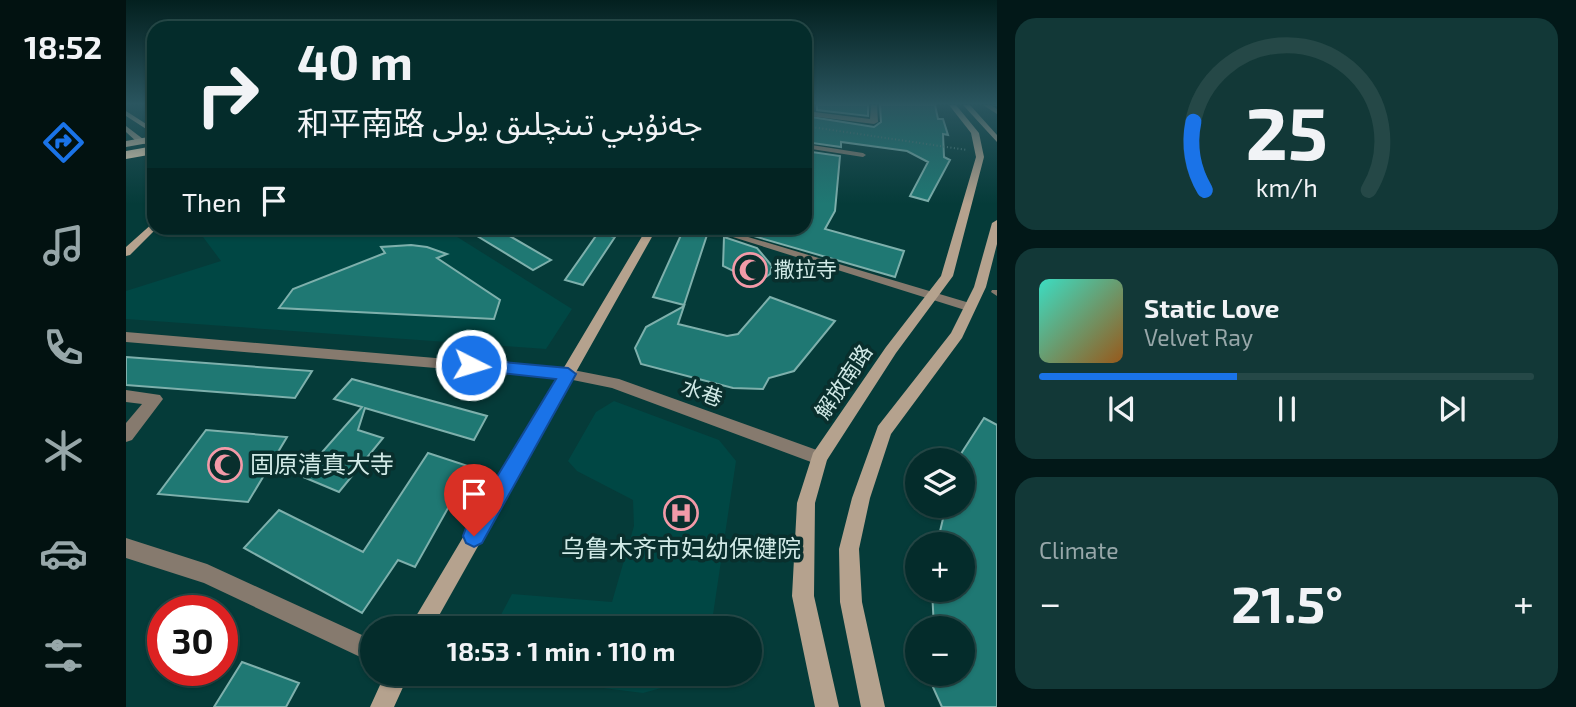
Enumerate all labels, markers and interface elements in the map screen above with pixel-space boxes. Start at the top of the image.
text: 18:52 [24,27,102,65]
text: 40 m [297,31,413,90]
icon: right [182,49,273,140]
text: 25 [1245,87,1328,175]
text: 和平南路 جەنۇبىي تىنچلىق يولى [297,103,703,141]
icon: directions [39,118,88,167]
text: km/h [1255,172,1318,202]
icon: arrive [255,182,293,220]
text: Then [182,186,241,217]
icon: music [39,221,88,270]
mosque icon: 撒拉寺 [731,251,769,289]
place label: 撒拉寺 [774,256,837,281]
text: Static Love [1144,292,1280,323]
icon: phone [39,323,88,372]
text: Velvet Ray [1144,323,1253,351]
position arrow [434,328,508,402]
street label: 解放南路 [809,339,877,423]
street label: 水巷 [679,373,727,411]
icon: previous [1103,390,1141,428]
icon: pause [1268,390,1306,428]
icon: next [1433,390,1471,428]
icon: climate [39,426,88,475]
mosque icon: 固原清真大寺 [206,446,244,484]
map controls [905,448,975,686]
button: layers [905,448,975,518]
place label: 固原清真大寺 [250,449,394,478]
pin [444,464,504,536]
icon: arrive [455,475,493,513]
hospital icon: 乌鲁木齐市妇幼保健院 [662,494,700,532]
icon: car [39,529,88,578]
button: + [905,532,975,602]
place label: 乌鲁木齐市妇幼保健院 [561,533,801,562]
text: Climate [1039,536,1119,564]
text: 21.5° [1231,571,1343,633]
text: − [1039,579,1061,625]
text: + [1513,579,1534,625]
speed limit sign: 30 [147,595,238,686]
button: − [905,616,975,686]
icon: filters [39,631,88,680]
text: 18:53 · 1 min · 110 m [447,635,675,666]

